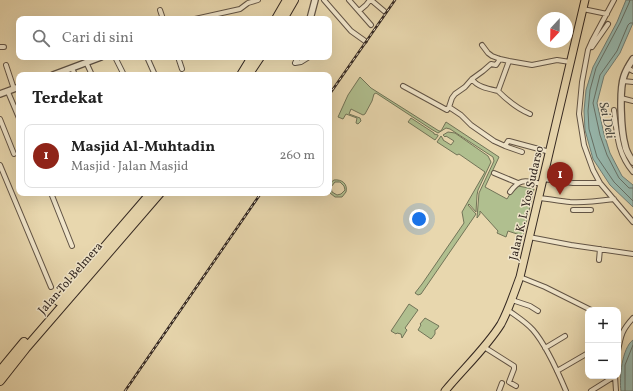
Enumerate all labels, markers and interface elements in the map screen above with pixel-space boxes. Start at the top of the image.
north arrow [537,12,573,48]
search box [16,16,332,60]
icon: search [30,27,52,49]
text: Cari di sini [62,28,133,49]
text: Terdekat [32,87,103,110]
water label: Sei Deli [593,100,619,141]
text: Masjid Al-Muhtadin [71,137,215,158]
street label: Jalan K. L. Yos Sudarso [506,144,548,262]
text: 1 [43,147,49,165]
text: 260 m [280,147,315,165]
text: Masjid · Jalan Masjid [71,158,188,176]
pin: 1 [547,162,573,195]
your location [409,209,429,229]
street label: Jalan Tol Belmera [35,239,107,318]
map controls [585,307,621,379]
button: + [585,307,621,343]
button: − [585,343,621,379]

